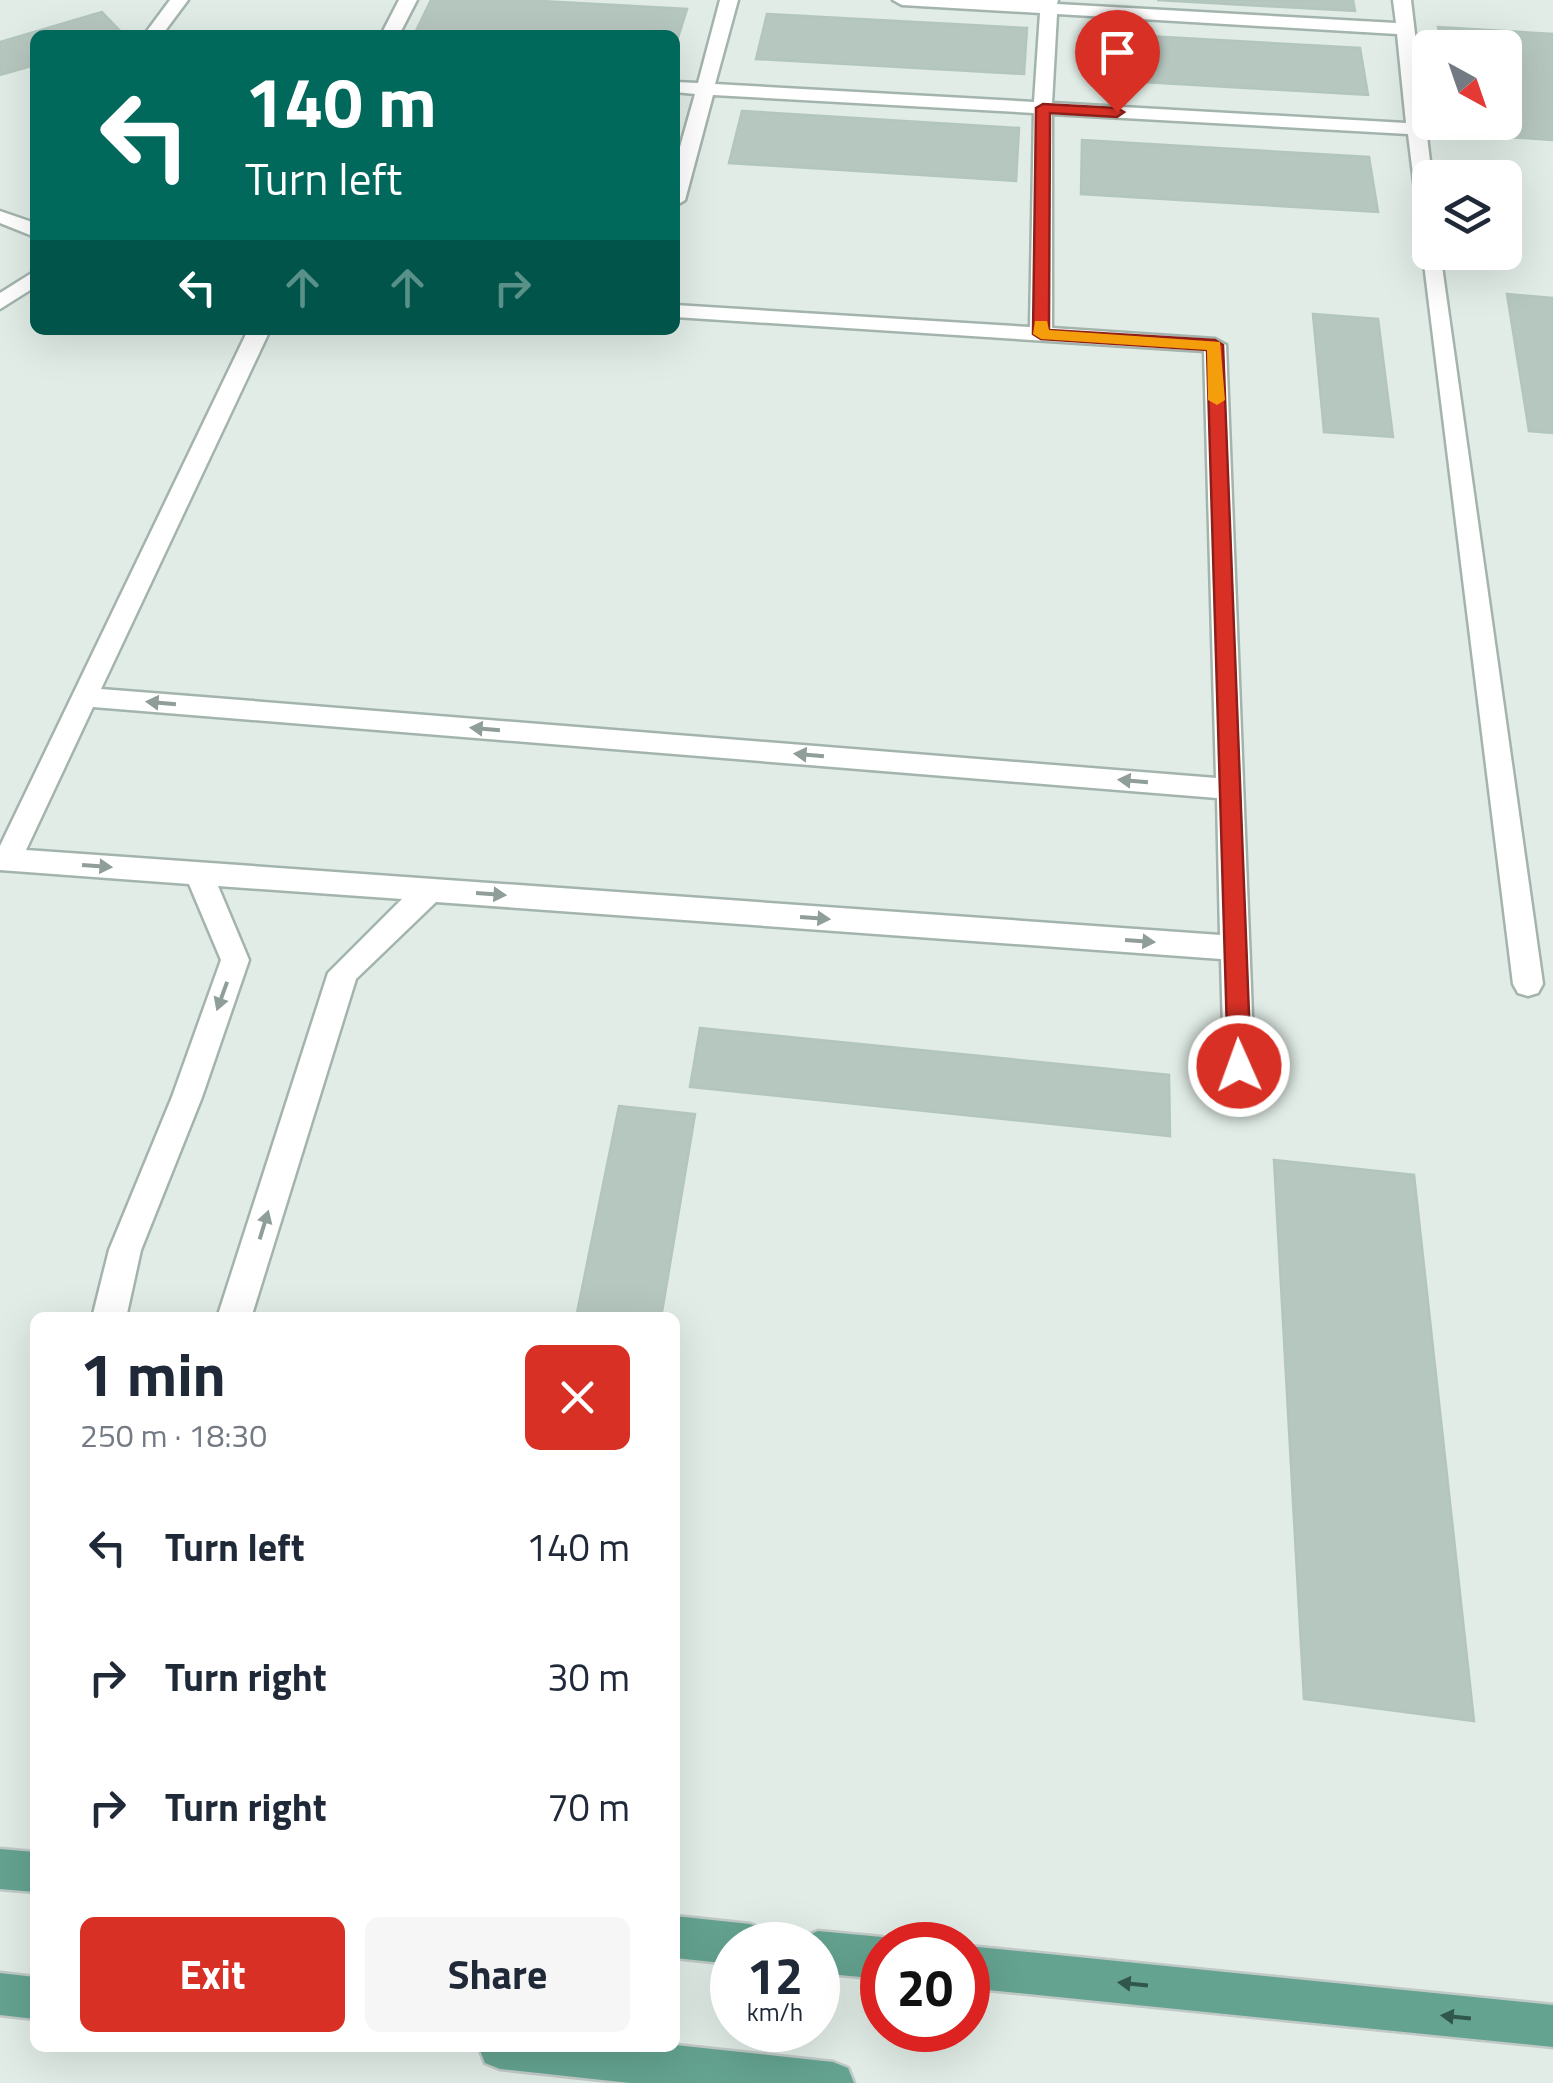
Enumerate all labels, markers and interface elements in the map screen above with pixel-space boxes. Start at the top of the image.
pin [1075,10,1160,113]
icon: arrive [1090,25,1145,80]
north arrow [1412,30,1522,140]
map controls [1412,30,1522,270]
text: 140 m [245,48,437,154]
icon: left [80,70,210,200]
text: Turn left [245,144,402,212]
button: layers [1412,160,1522,270]
icon: left [170,260,225,315]
icon: ahead [275,260,330,315]
icon: ahead [380,260,435,315]
icon: right [485,260,540,315]
one-way arrow [144,695,176,711]
one-way arrow [468,721,500,737]
one-way arrow [792,747,824,763]
one-way arrow [1116,773,1148,789]
one-way arrow [82,858,114,874]
one-way arrow [476,886,508,902]
one-way arrow [800,910,832,926]
one-way arrow [1124,933,1156,949]
one-way arrow [214,982,229,1012]
position arrow [1187,1014,1291,1118]
one-way arrow [257,1209,272,1239]
text: 1 min [80,1328,226,1419]
button: close [525,1345,630,1450]
text: 250 m · 18:30 [80,1411,267,1459]
text: Turn left [165,1518,305,1576]
text: 140 m [526,1518,630,1576]
icon: left [80,1520,135,1575]
text: Turn right [165,1648,327,1706]
text: 30 m [547,1648,630,1706]
icon: right [80,1650,135,1705]
text: Turn right [165,1778,327,1836]
text: 70 m [547,1778,630,1836]
icon: right [80,1780,135,1835]
button: Exit [80,1917,345,2032]
button: Share [365,1917,630,2032]
speed limit sign: 20 [860,1922,990,2052]
text: 12 [747,1937,803,2013]
one-way arrow [1116,1976,1148,1992]
text: km/h [747,1993,803,2031]
one-way arrow [1440,2008,1471,2024]

